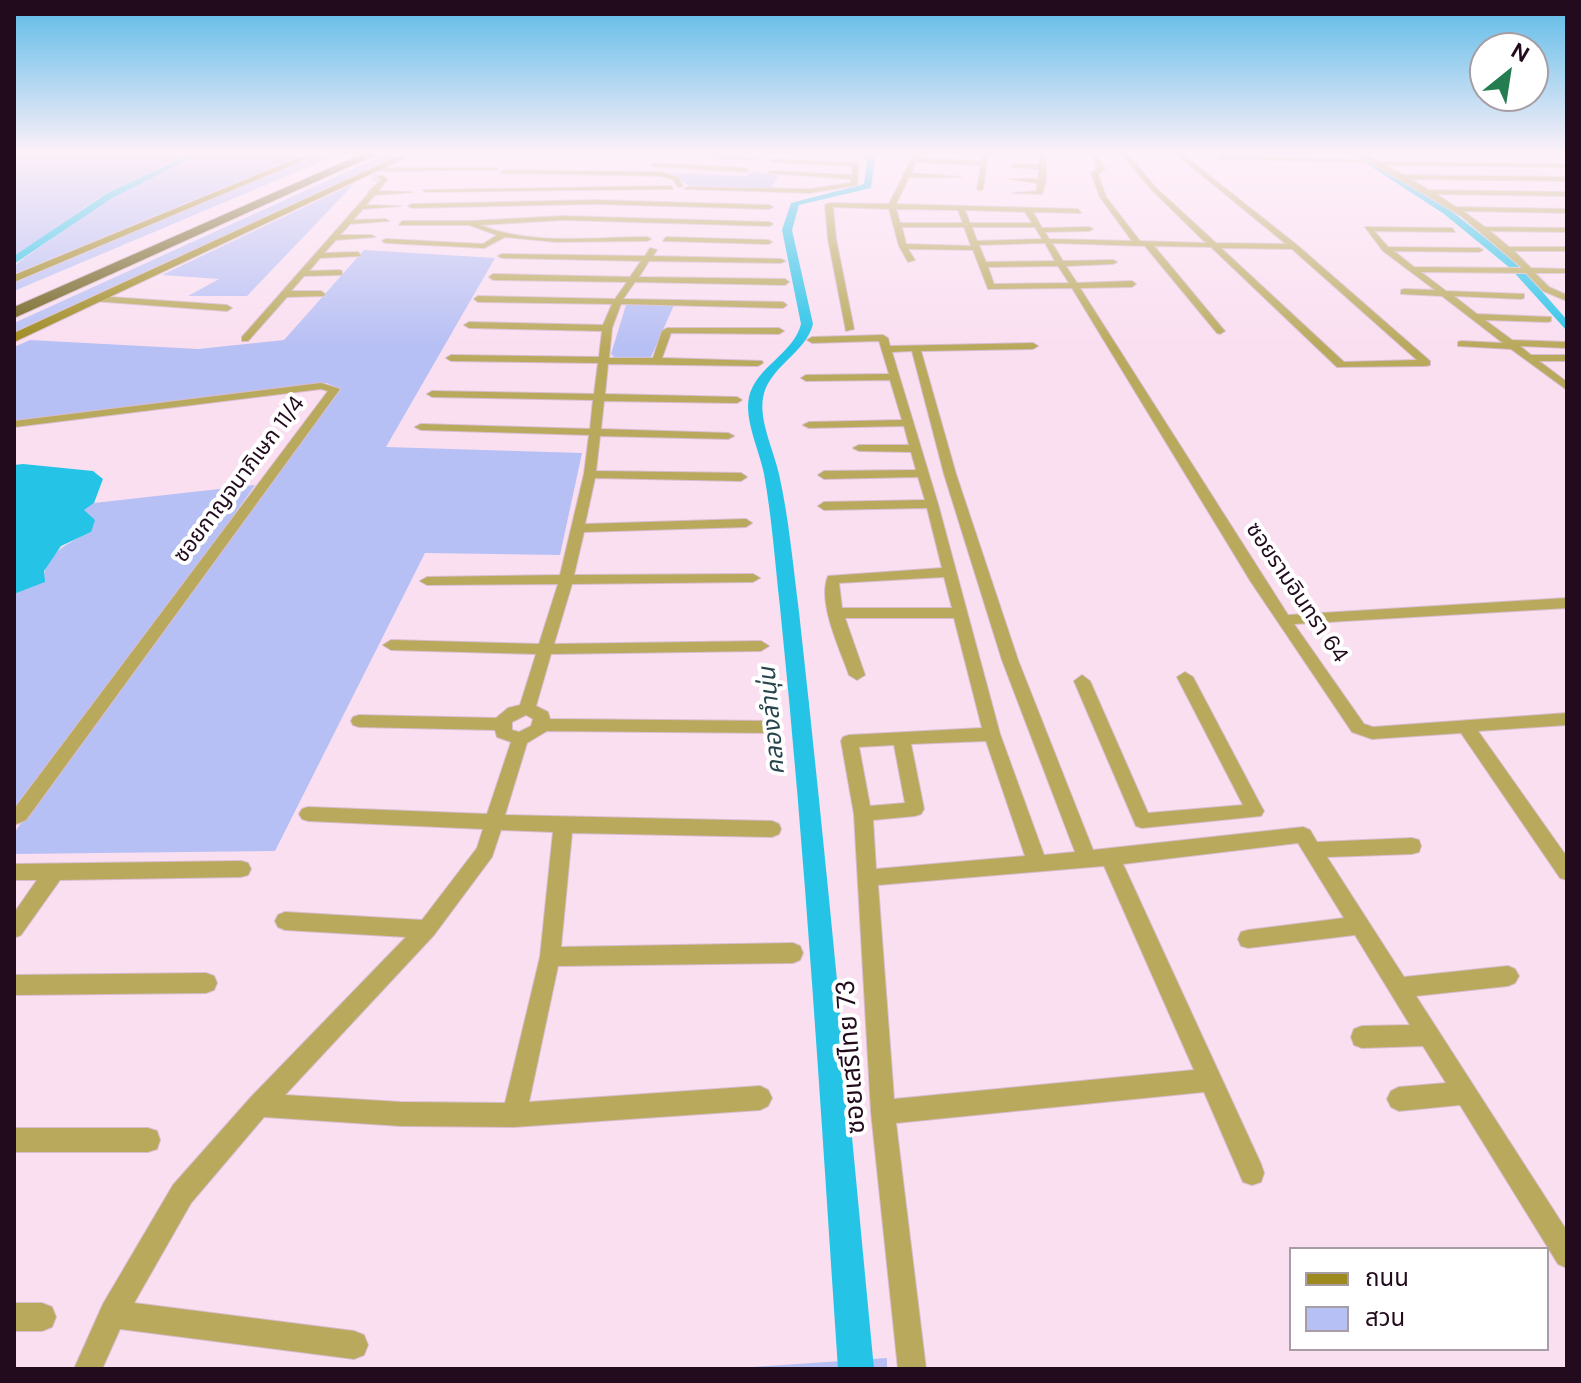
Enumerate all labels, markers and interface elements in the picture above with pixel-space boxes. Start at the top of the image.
north arrow [1469,32,1549,112]
text: N [1506,36,1534,69]
street label: ซอยกาญจนาภิเษก 11/4 [169,392,311,568]
street label: ซอยรามอินทรา 64 [1239,518,1353,668]
water label: คลองลำนุ่น [754,666,792,776]
street label: ซอยเสรีไทย 73 [831,979,873,1135]
legend [1289,1247,1549,1351]
text: ถนน [1365,1262,1409,1293]
text: สวน [1365,1302,1405,1333]

